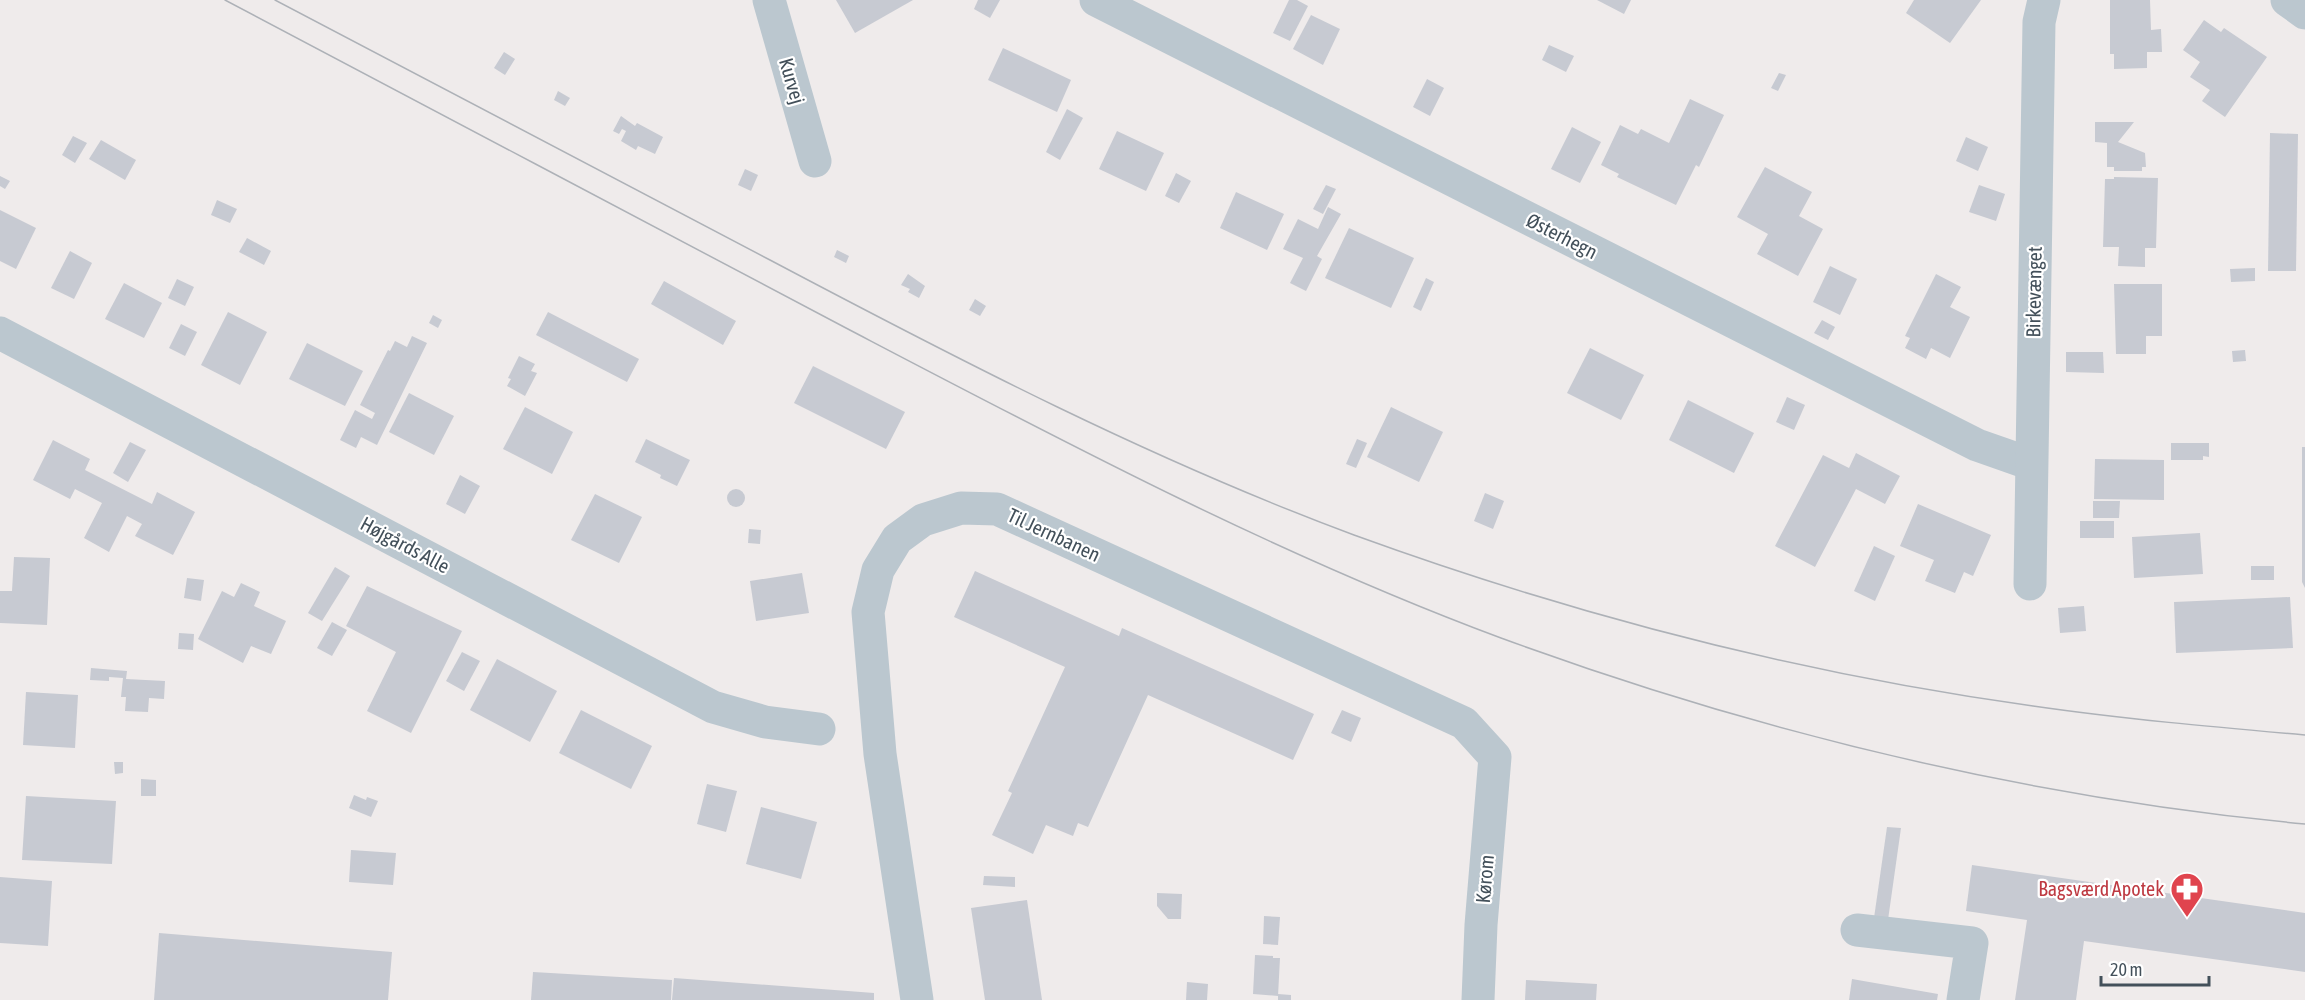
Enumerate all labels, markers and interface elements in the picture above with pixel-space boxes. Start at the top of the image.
street label: Kurvej [775,55,810,107]
street label: Østerhegn [1523,208,1601,263]
street label: Birkevænget [2021,246,2046,338]
street label: Til Jernbanen [1004,503,1104,566]
street label: Højgårds Alle [357,511,454,578]
street label: Kørom [1471,854,1498,904]
pharmacy icon: Bagsværd Apotek [2169,871,2205,918]
place label: Bagsværd Apotek [2038,877,2164,900]
scale bar [2101,949,2209,987]
text: 20 m [2110,959,2142,980]

